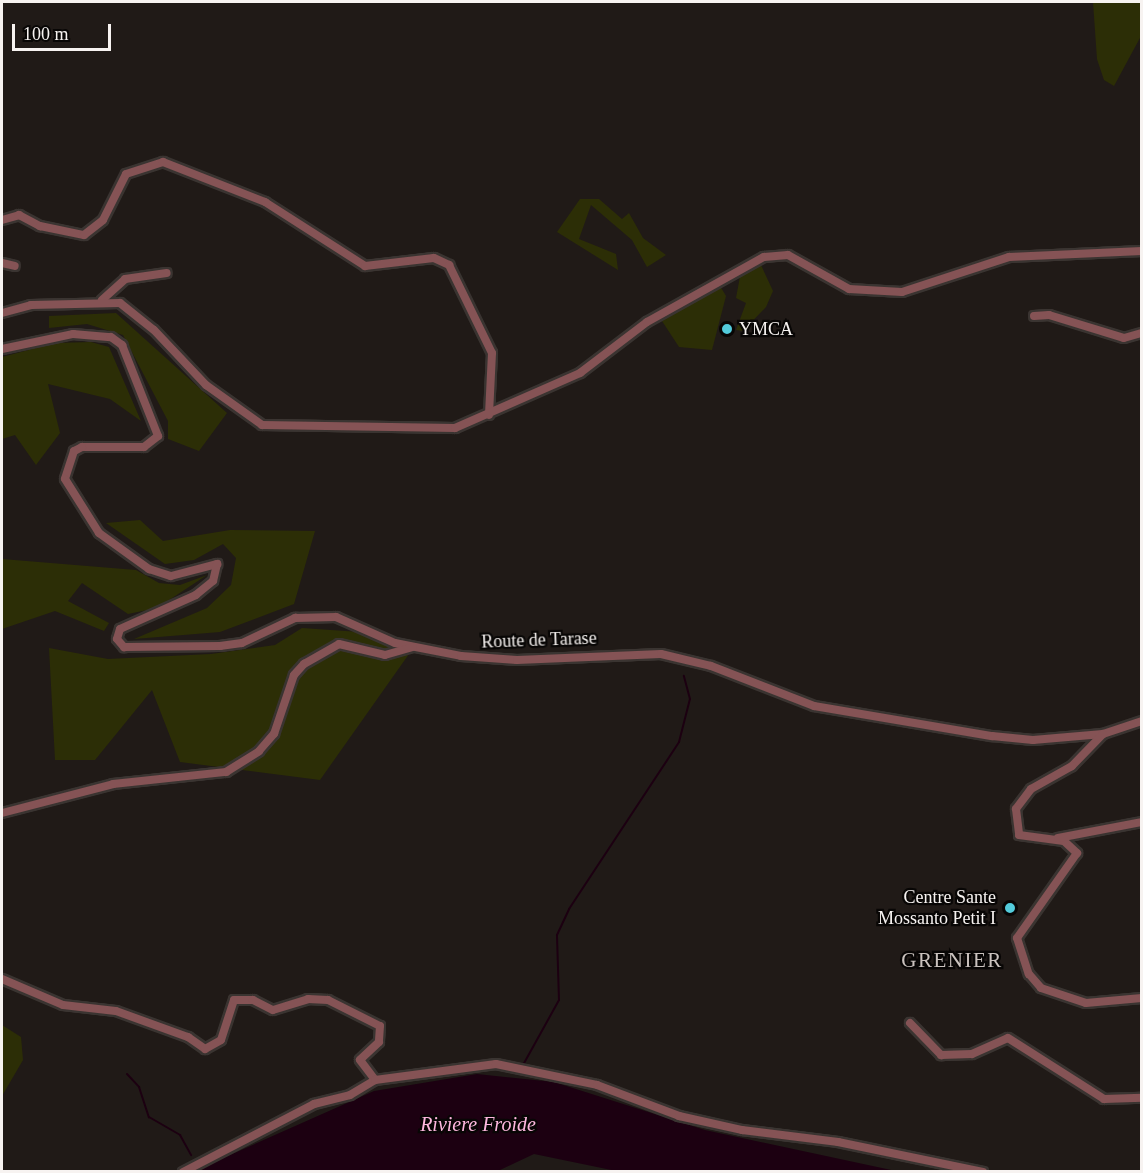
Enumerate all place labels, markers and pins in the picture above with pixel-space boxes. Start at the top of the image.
place label: YMCA [739,318,793,340]
marker: YMCA [720,322,734,336]
place label: Centre Sante Mossanto Petit I [878,887,996,930]
marker: Centre Sante Mossanto Petit I [1001,899,1019,917]

